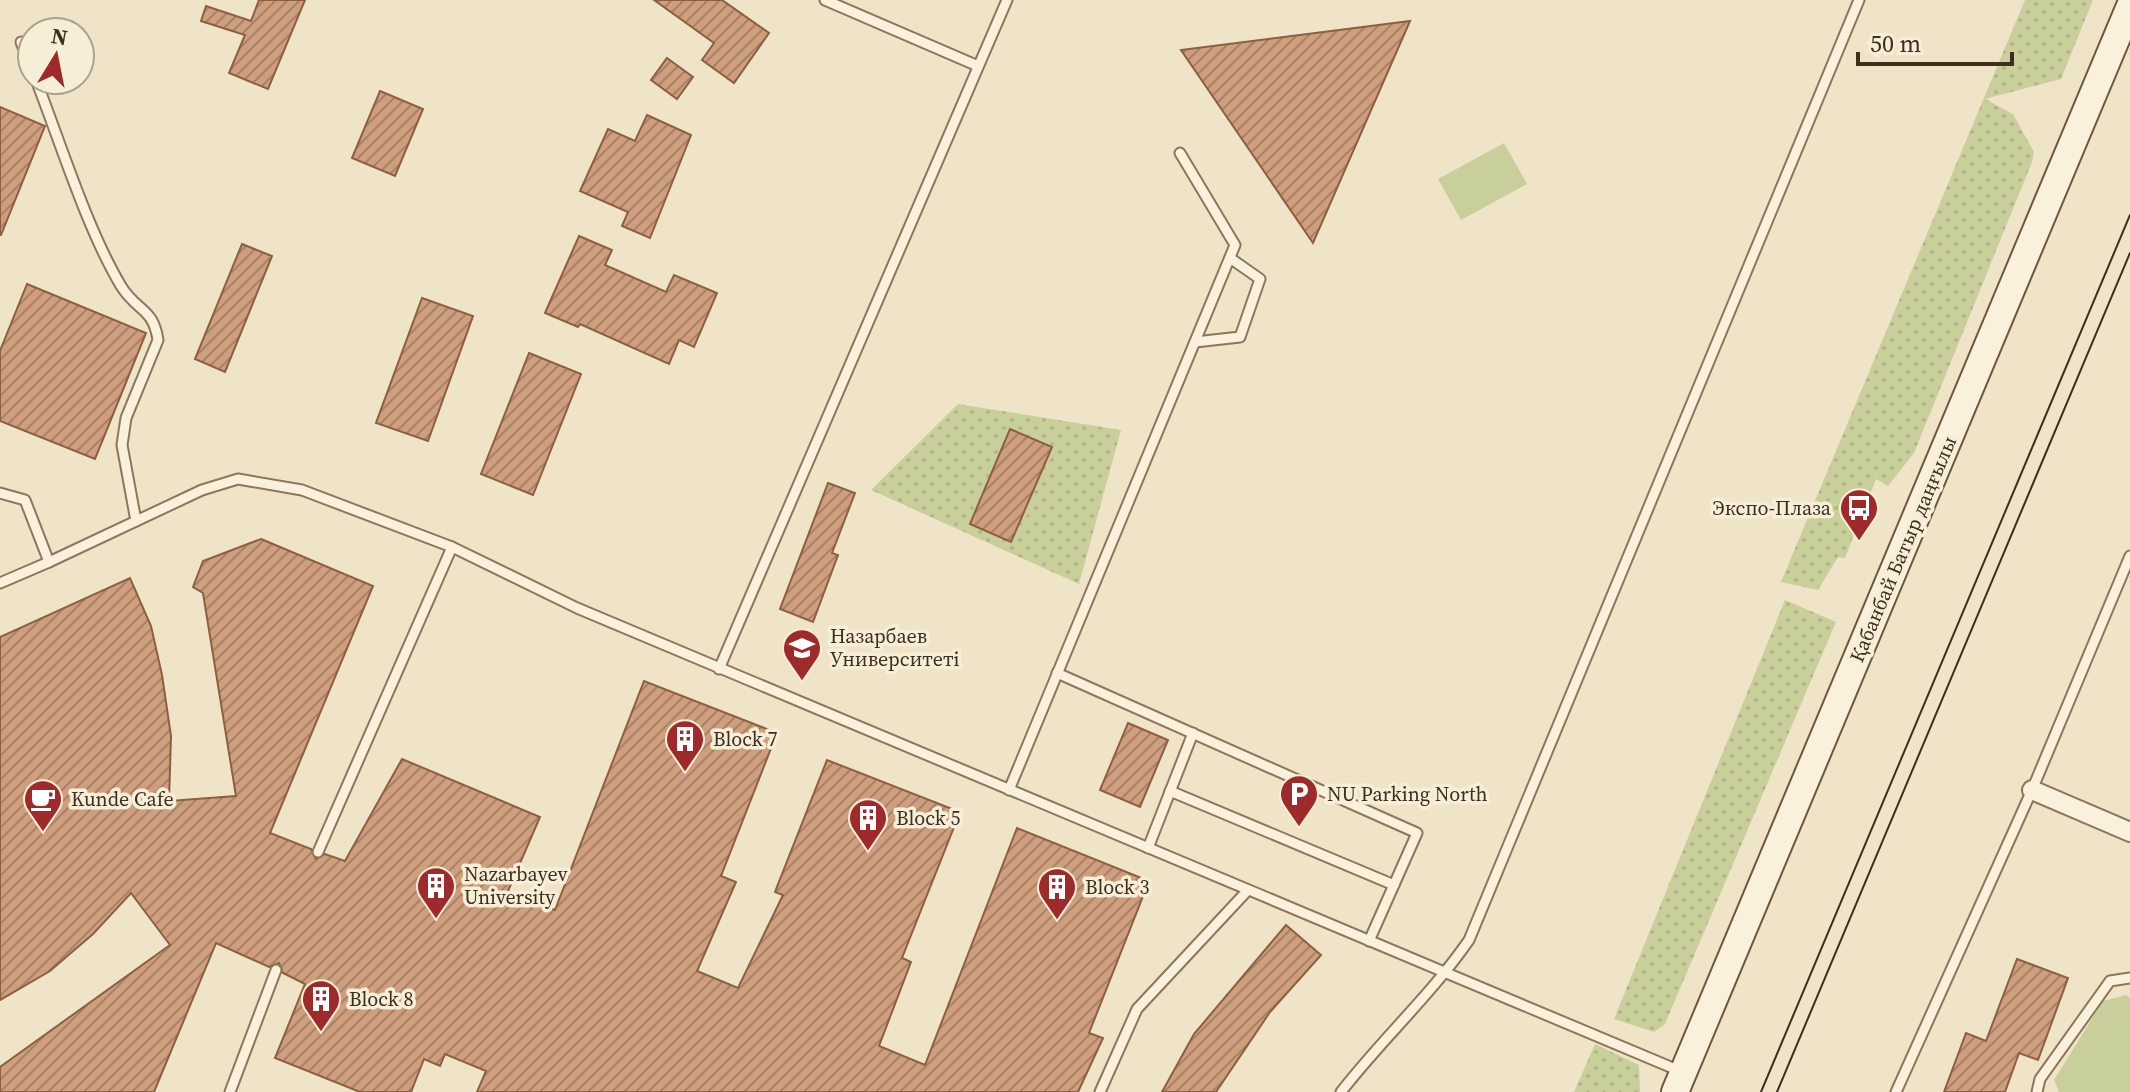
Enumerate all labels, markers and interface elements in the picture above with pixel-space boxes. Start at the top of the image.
north arrow [16,16,96,96]
scale bar [1858,16,2012,66]
text: N [49,20,70,52]
text: 50 m [1870,27,1921,60]
street label: Қабанбай Батыр даңғылы [1843,432,1963,666]
bus stop icon: Экспо-Плаза [1838,487,1880,542]
place label: Экспо-Плаза [1713,494,1832,522]
place label: Назарбаев Университеті [830,622,960,673]
school or university icon: Назарбаев Университеті [781,627,823,682]
building icon: Block 7 [664,718,706,773]
place label: Block 7 [713,725,777,753]
parking icon: NU Parking North [1278,773,1320,828]
cafe icon: Kunde Cafe [22,778,64,833]
place label: NU Parking North [1327,780,1488,808]
place label: Kunde Cafe [71,785,174,813]
building icon: Block 5 [847,797,889,852]
place label: Block 5 [896,804,960,832]
place label: Nazarbayev University [464,860,568,911]
building icon: Nazarbayev University [415,865,457,920]
building icon: Block 3 [1036,866,1078,921]
place label: Block 3 [1085,873,1149,901]
building icon: Block 8 [300,978,342,1033]
place label: Block 8 [349,985,413,1013]

